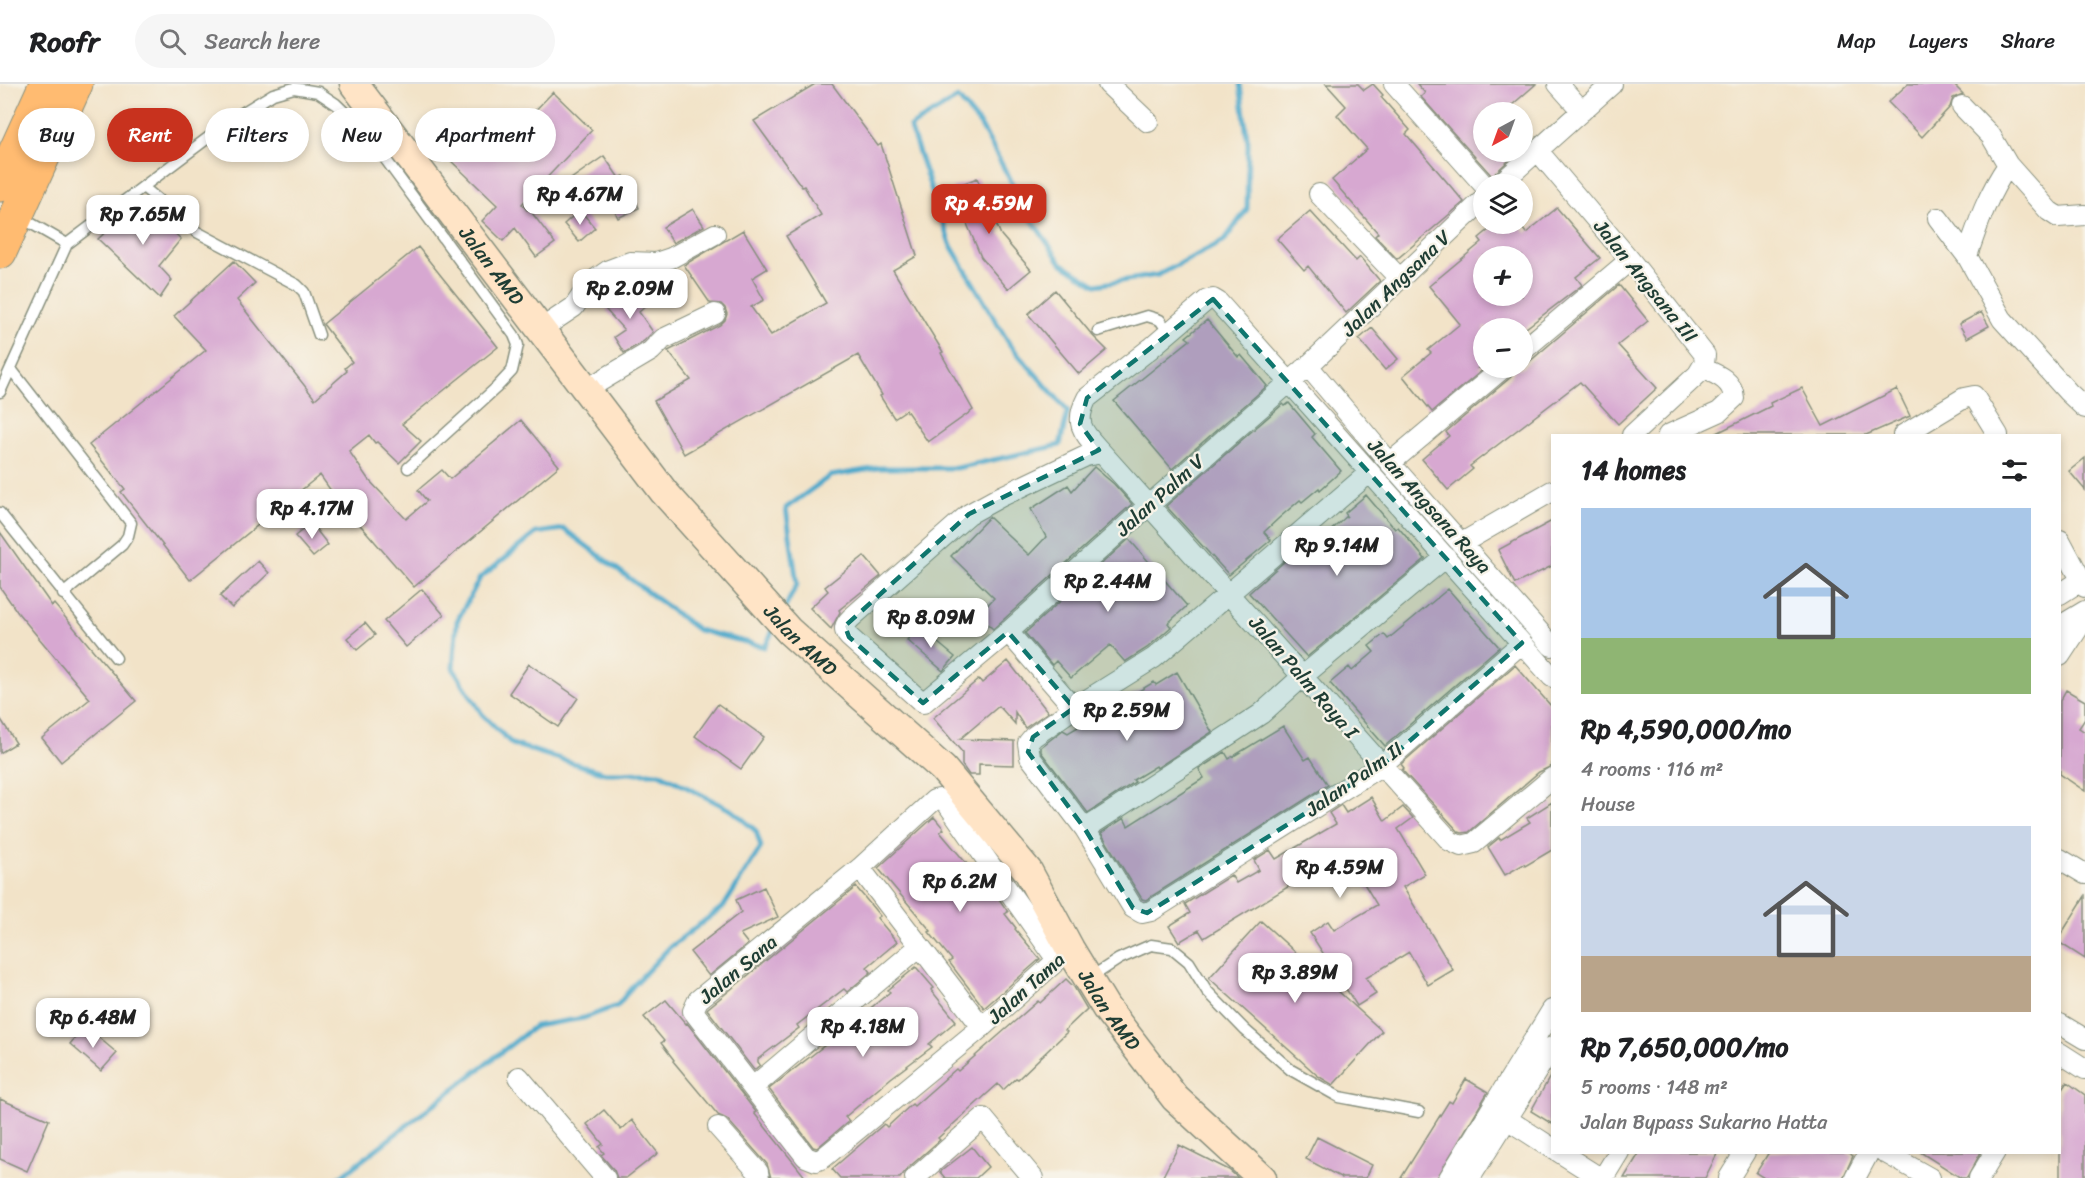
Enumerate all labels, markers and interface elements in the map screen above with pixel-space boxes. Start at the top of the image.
search box [135,14,555,68]
text: Roofr [30,17,99,66]
text: Search here [204,22,320,61]
text: Map [1837,22,1876,60]
text: Layers [1909,22,1968,60]
text: Share [2001,22,2055,60]
icon: search [156,25,189,58]
north arrow [1473,102,1533,162]
map controls [1473,102,1533,378]
chip: Buy [18,108,95,162]
chip: Rent [107,108,193,162]
chip: Filters [205,108,309,162]
chip: New [321,108,403,162]
chip: Apartment [415,108,556,162]
button: layers [1473,174,1533,234]
pin: Rp 4.67M [518,175,642,226]
text: Rp 4.67M [537,177,623,212]
pin: Rp 4.59M [927,184,1051,235]
text: Rp 4.59M [945,186,1033,221]
pin: Rp 7.65M [81,195,205,246]
text: Rp 7.65M [100,197,186,232]
street label: Jalan Angsana III [1584,211,1707,351]
street label: Jalan AMD [449,218,534,313]
street label: Jalan Angsana V [1332,221,1460,346]
button: + [1473,246,1533,306]
pin: Rp 2.09M [568,269,692,320]
text: Rp 2.09M [587,271,673,306]
button: − [1473,318,1533,378]
street label: Jalan Angsana Raya [1358,430,1501,582]
street label: Jalan Palm V [1107,444,1214,546]
text: 14 homes [1581,447,1686,493]
icon: filters [1998,454,2031,487]
pin: Rp 4.17M [250,489,374,540]
text: Rp 4.17M [271,491,353,526]
pin: Rp 9.14M [1275,526,1399,577]
text: Rp 9.14M [1295,528,1379,563]
icon: home [1752,547,1860,655]
pin: Rp 2.44M [1046,562,1170,613]
text: Rp 2.44M [1065,564,1151,599]
street label: Jalan AMD [754,595,846,685]
pin: Rp 8.09M [869,598,993,649]
text: Rp 8.09M [887,600,975,635]
street label: Jalan Palm Raya I [1239,607,1368,748]
pin: Rp 2.59M [1065,691,1189,742]
text: Rp 2.59M [1084,693,1170,728]
text: Rp 4,590,000/mo [1581,706,1791,752]
street label: Jalan Palm II [1297,733,1411,827]
text: 4 rooms · 116 m² [1581,752,1723,787]
text: House [1581,787,1635,822]
pin: Rp 4.59M [1278,848,1402,899]
text: Rp 4.59M [1296,850,1384,885]
pin: Rp 6.2M [905,862,1015,913]
text: Rp 6.2M [923,864,997,899]
icon: home [1752,865,1860,973]
street label: Jalan Sana [690,926,786,1014]
street label: Jalan Tama [978,943,1073,1034]
pin: Rp 3.89M [1233,953,1357,1004]
text: Rp 3.89M [1252,955,1338,990]
street label: Jalan AMD [1068,962,1150,1058]
pin: Rp 6.48M [31,998,155,1049]
text: Rp 6.48M [50,1000,136,1035]
pin: Rp 4.18M [801,1007,925,1058]
text: Rp 4.18M [821,1009,905,1044]
text: Rp 7,650,000/mo [1581,1024,1789,1070]
text: 5 rooms · 148 m² [1581,1070,1728,1105]
text: Jalan Bypass Sukarno Hatta [1581,1105,1827,1140]

